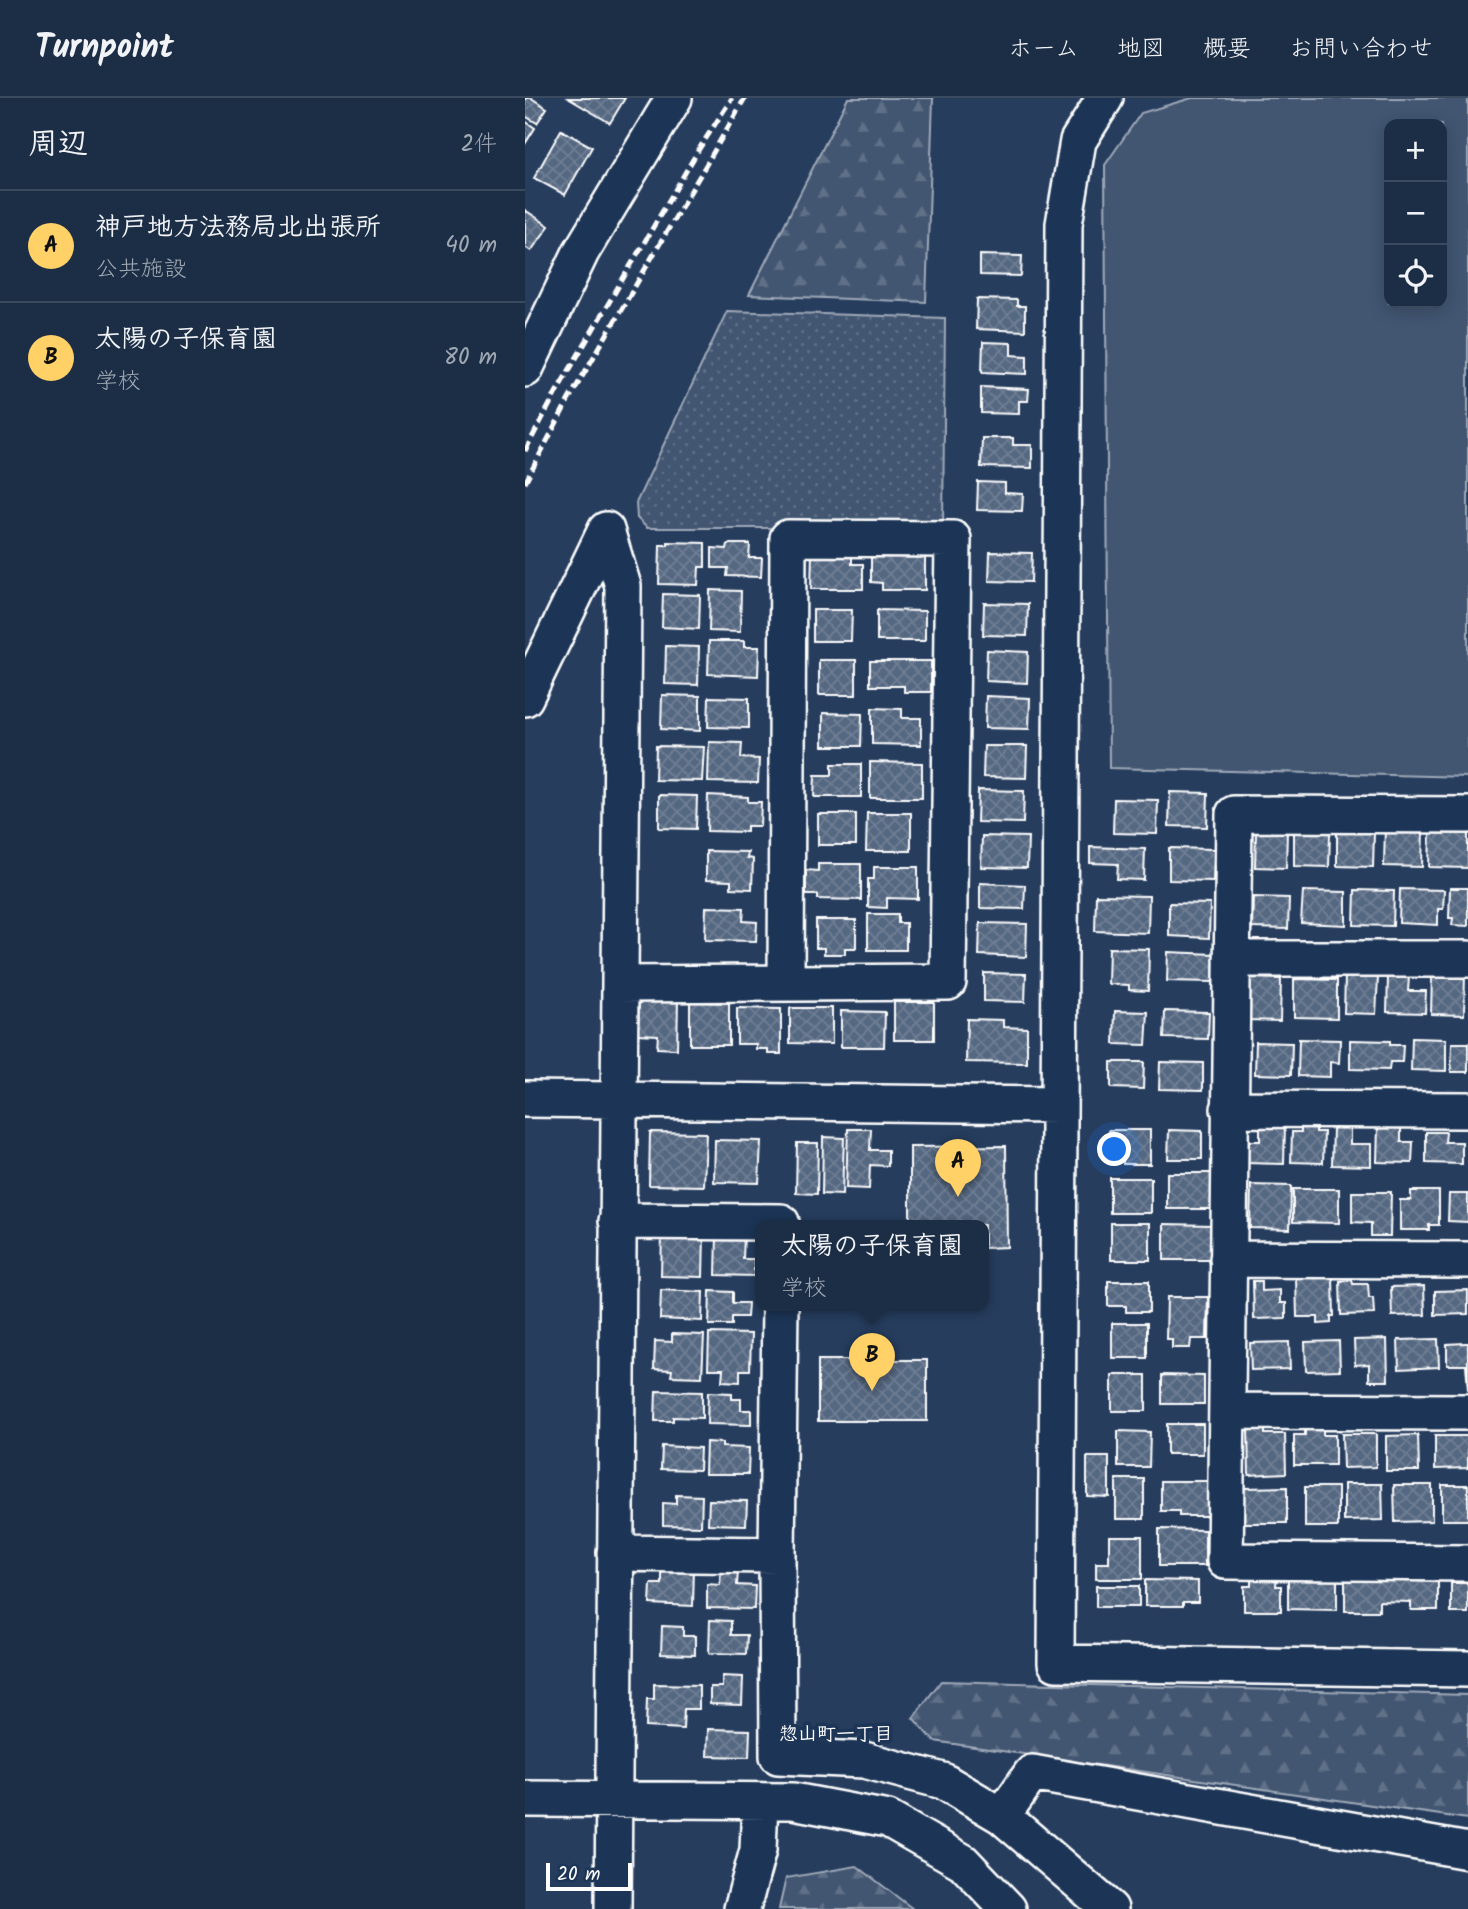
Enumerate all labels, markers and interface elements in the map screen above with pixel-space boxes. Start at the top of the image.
text: Turnpoint [35,22,174,75]
text: ホーム [1008,30,1079,69]
text: 地図 [1117,30,1165,69]
text: 概要 [1203,30,1251,69]
text: お問い合わせ [1289,30,1433,69]
map controls [1384,119,1447,308]
button: + [1384,119,1447,182]
text: 周辺 [28,121,88,169]
text: 2件 [461,127,497,163]
button: − [1384,182,1447,245]
text: 神戸地方法務局北出張所 [95,207,381,249]
text: A [44,228,58,264]
text: 40 m [445,228,497,264]
button: locate [1384,245,1447,308]
text: 公共施設 [95,252,187,288]
text: 太陽の子保育園 [95,319,277,361]
text: B [44,340,58,376]
text: 80 m [444,340,497,376]
text: 学校 [95,364,141,400]
your location [1097,1132,1131,1166]
pin: A [935,1139,981,1197]
popup [755,1220,989,1311]
text: 太陽の子保育園 [781,1226,963,1268]
text: 学校 [781,1271,827,1307]
pin: B [849,1333,895,1391]
district label: 惣山町一丁目 [779,1720,893,1750]
scale bar [546,1860,632,1892]
text: 20 m [557,1860,600,1890]

